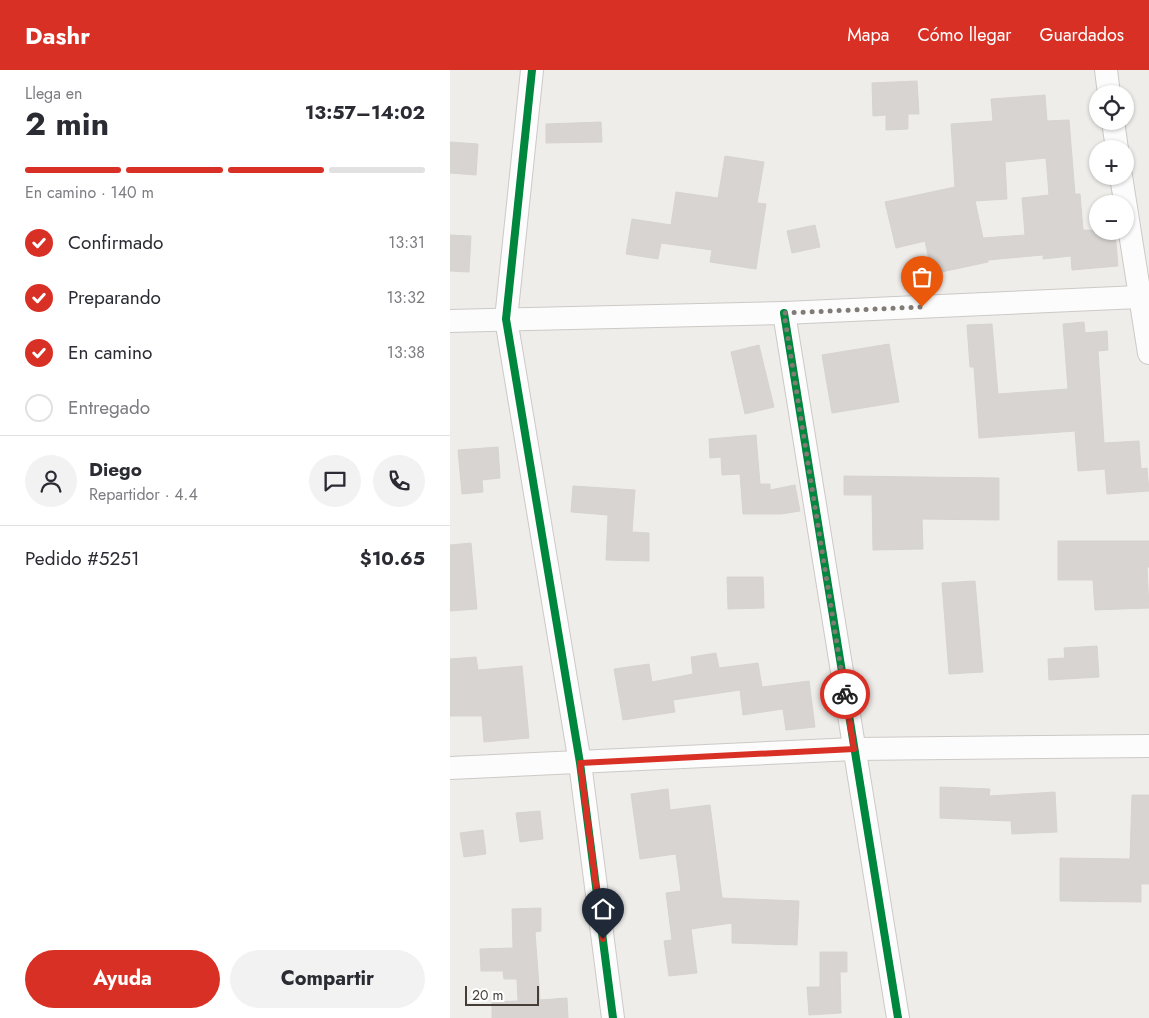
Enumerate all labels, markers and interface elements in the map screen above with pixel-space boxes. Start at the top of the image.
text: Dashr [25,18,90,53]
text: Mapa [847,22,889,48]
text: Cómo llegar [917,22,1012,48]
text: Guardados [1040,22,1124,48]
text: Llega en [25,82,82,105]
map controls [1089,85,1134,240]
button: locate [1089,85,1134,130]
text: 13:57–14:02 [305,99,425,126]
text: 2 min [25,101,109,147]
button: + [1089,140,1134,185]
text: En camino · 140 m [25,181,154,204]
button: − [1089,195,1134,240]
icon: check [25,229,53,257]
text: Confirmado [68,229,163,256]
text: 13:31 [388,231,425,254]
pin [901,256,943,307]
icon: bag [908,263,936,291]
icon: check [25,284,53,312]
text: Preparando [68,284,161,311]
text: 13:32 [386,286,425,309]
icon: check [25,339,53,367]
text: En camino [68,339,152,366]
text: 13:38 [387,341,425,364]
text: Entregado [68,394,150,421]
button: person [25,455,77,507]
button: chat [309,455,361,507]
button: phone [373,455,425,507]
text: Diego [89,456,142,483]
text: Repartidor · 4.4 [89,483,198,506]
text: Pedido #5251 [25,545,140,572]
text: $10.65 [360,545,425,572]
courier [820,669,870,719]
icon: bike [831,680,859,708]
pin [582,888,624,939]
icon: home [589,895,617,923]
button: Ayuda [25,950,220,1008]
button: Compartir [230,950,425,1008]
scale bar [465,983,539,1006]
text: 20 m [472,985,504,1005]

